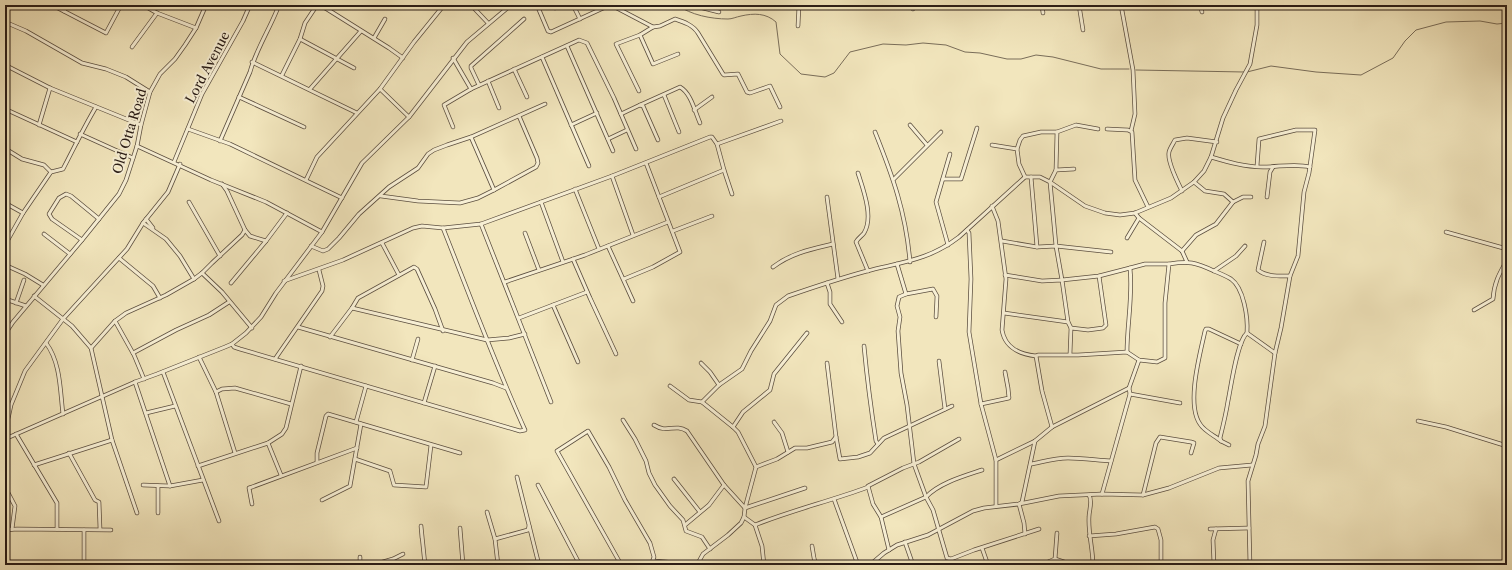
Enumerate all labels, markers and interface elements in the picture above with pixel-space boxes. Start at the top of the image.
street label: Lord Avenue [181,28,233,106]
street label: Old Otta Road [108,86,150,176]

